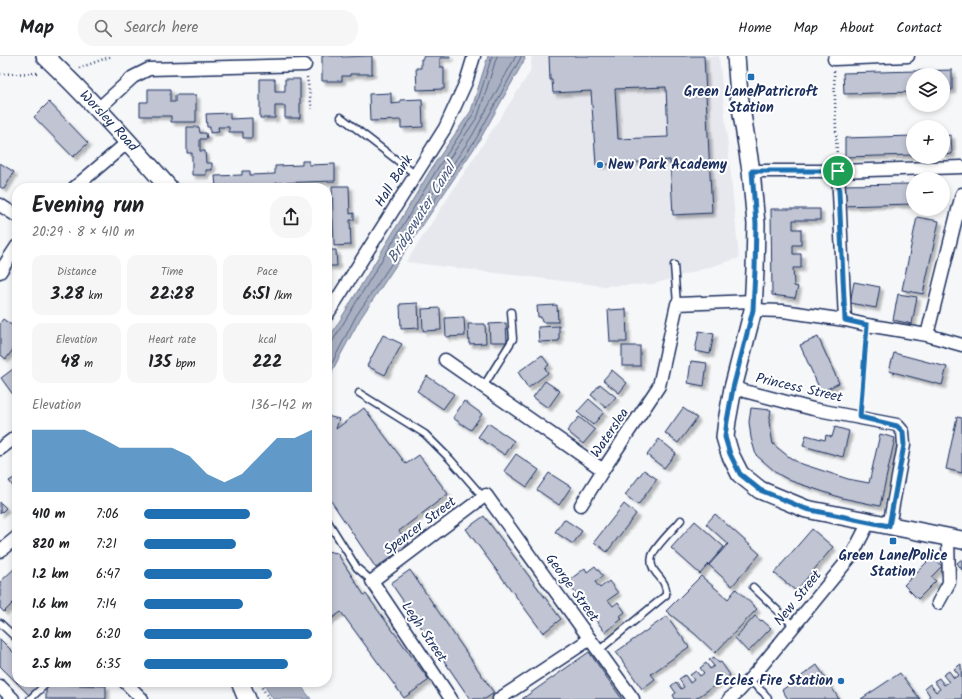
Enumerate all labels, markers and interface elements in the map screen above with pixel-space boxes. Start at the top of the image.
search box [78,10,358,46]
text: Map [20,13,54,43]
text: Search here [124,16,198,40]
icon: search [92,17,114,39]
text: Home [738,17,772,39]
text: Map [794,17,818,39]
text: About [840,17,874,39]
text: Contact [896,17,942,39]
map controls [906,68,950,216]
button: layers [906,68,950,112]
marker: Green Lane/Patricroft Station [746,72,756,82]
place label: Green Lane/Patricroft Station [684,81,819,119]
street label: Worsley Road [74,85,144,158]
button: + [906,120,950,164]
street label: Hall Bank [369,150,419,211]
place label: New Park Academy [608,154,728,176]
pin [821,154,855,188]
water label: Bridgewater Canal [381,155,464,268]
marker: New Park Academy [595,160,605,170]
icon: arrive [827,160,849,182]
button: − [906,172,950,216]
text: Evening run [32,189,144,224]
button: share [270,196,312,238]
text: 20:29 · 8 × 410 m [32,222,135,243]
text: Distance [57,263,96,281]
text: Time [161,263,183,281]
text: Pace [257,263,278,281]
text: 3.28 [51,281,84,308]
text: 22:28 [150,281,194,308]
text: 6:51 [243,281,270,308]
text: km [84,287,102,305]
text: /km [270,287,292,305]
text: Elevation [56,331,97,349]
text: Heart rate [148,331,196,349]
text: kcal [258,331,276,349]
text: 48 [60,349,80,376]
text: 135 [148,349,171,376]
text: 222 [252,349,282,376]
text: m [80,355,93,373]
text: bpm [171,355,196,373]
street label: Princess Street [753,367,845,409]
text: Elevation [32,395,81,416]
text: 136–142 m [251,395,312,416]
street label: Waterslea [585,404,635,462]
street label: Spencer Street [379,491,461,561]
text: 410 m [32,504,65,525]
text: 7:06 [96,504,119,525]
text: 820 m [32,534,70,555]
text: 7:21 [96,534,117,555]
marker: Green Lane/Police Station [888,536,898,546]
place label: Green Lane/Police Station [839,545,947,583]
street label: George Street [540,549,605,627]
text: 1.2 km [32,564,69,585]
text: 6:47 [96,564,120,585]
street label: New Street [769,565,828,631]
text: 1.6 km [32,594,68,615]
text: 7:14 [96,594,116,615]
street label: Legh Street [396,597,453,667]
text: 2.0 km [32,624,71,645]
text: 6:20 [96,624,120,645]
text: 2.5 km [32,654,71,675]
text: 6:35 [96,654,121,675]
place label: Eccles Fire Station [715,670,833,692]
marker: Eccles Fire Station [836,676,846,686]

